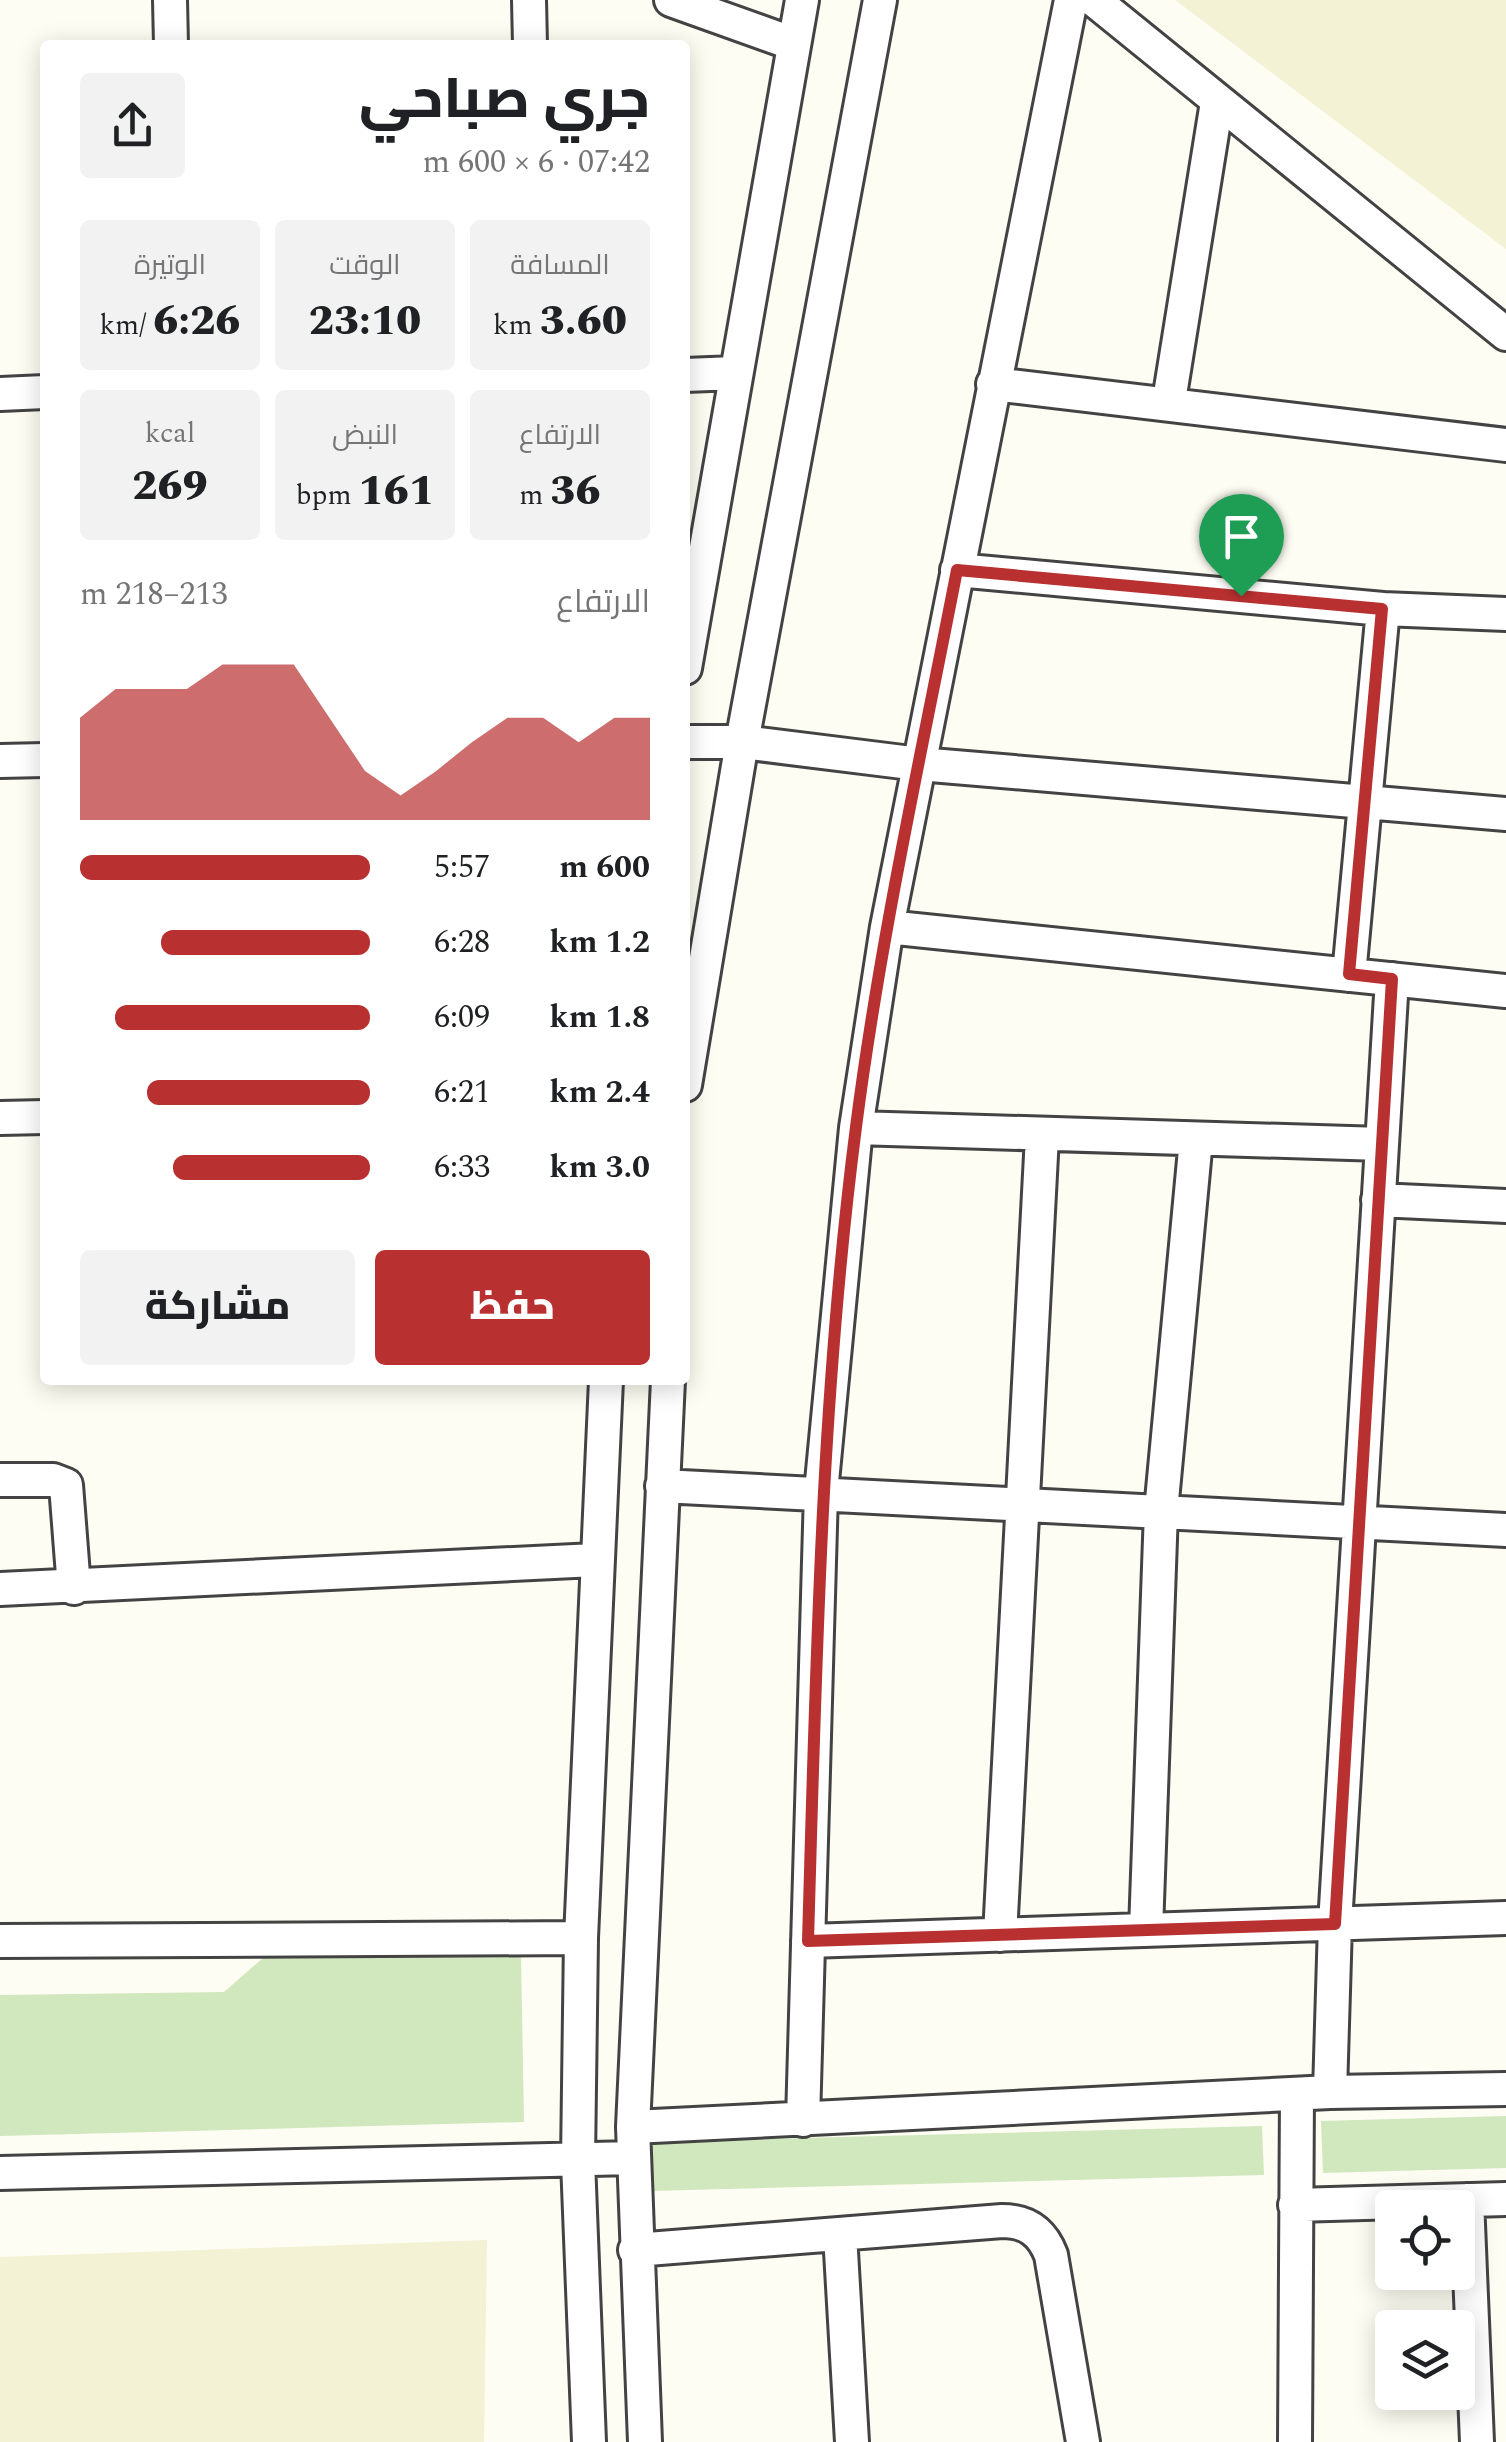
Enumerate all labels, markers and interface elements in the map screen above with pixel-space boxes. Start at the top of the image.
text: جري صباحي [359,59,650,142]
button: share [80,73,185,178]
text: 07:42 · 6 × 600 m [422,138,650,187]
text: الوتيرة [134,244,206,287]
text: الوقت [329,244,401,287]
text: المسافة [510,244,610,287]
text: 6:26 [153,290,241,353]
text: 23:10 [309,290,421,353]
text: 3.60 [540,290,627,353]
text: /km [99,304,153,347]
text: km [493,304,540,347]
text: kcal [145,412,195,455]
text: النبض [332,414,398,457]
text: الارتفاع [519,414,601,457]
text: 269 [132,455,208,518]
text: 161 [359,460,434,523]
text: 36 [550,460,601,523]
text: bpm [296,474,359,517]
text: m [519,474,550,517]
pin [1199,494,1284,597]
icon: arrive [1214,509,1269,564]
text: 213–218 m [80,570,228,619]
text: الارتفاع [556,578,650,627]
text: 5:57 [434,843,490,892]
text: 600 m [559,843,650,892]
text: 6:28 [434,918,490,967]
text: 1.2 km [549,918,650,967]
text: 6:09 [434,993,490,1042]
text: 1.8 km [549,993,650,1042]
text: 6:21 [434,1068,490,1117]
text: 2.4 km [549,1068,650,1117]
text: 6:33 [434,1143,490,1192]
text: 3.0 km [549,1143,650,1192]
button: مشاركة [80,1250,355,1365]
button: حفظ [375,1250,650,1365]
map controls [1375,2190,1475,2410]
button: locate [1375,2190,1475,2290]
button: layers [1375,2310,1475,2410]

